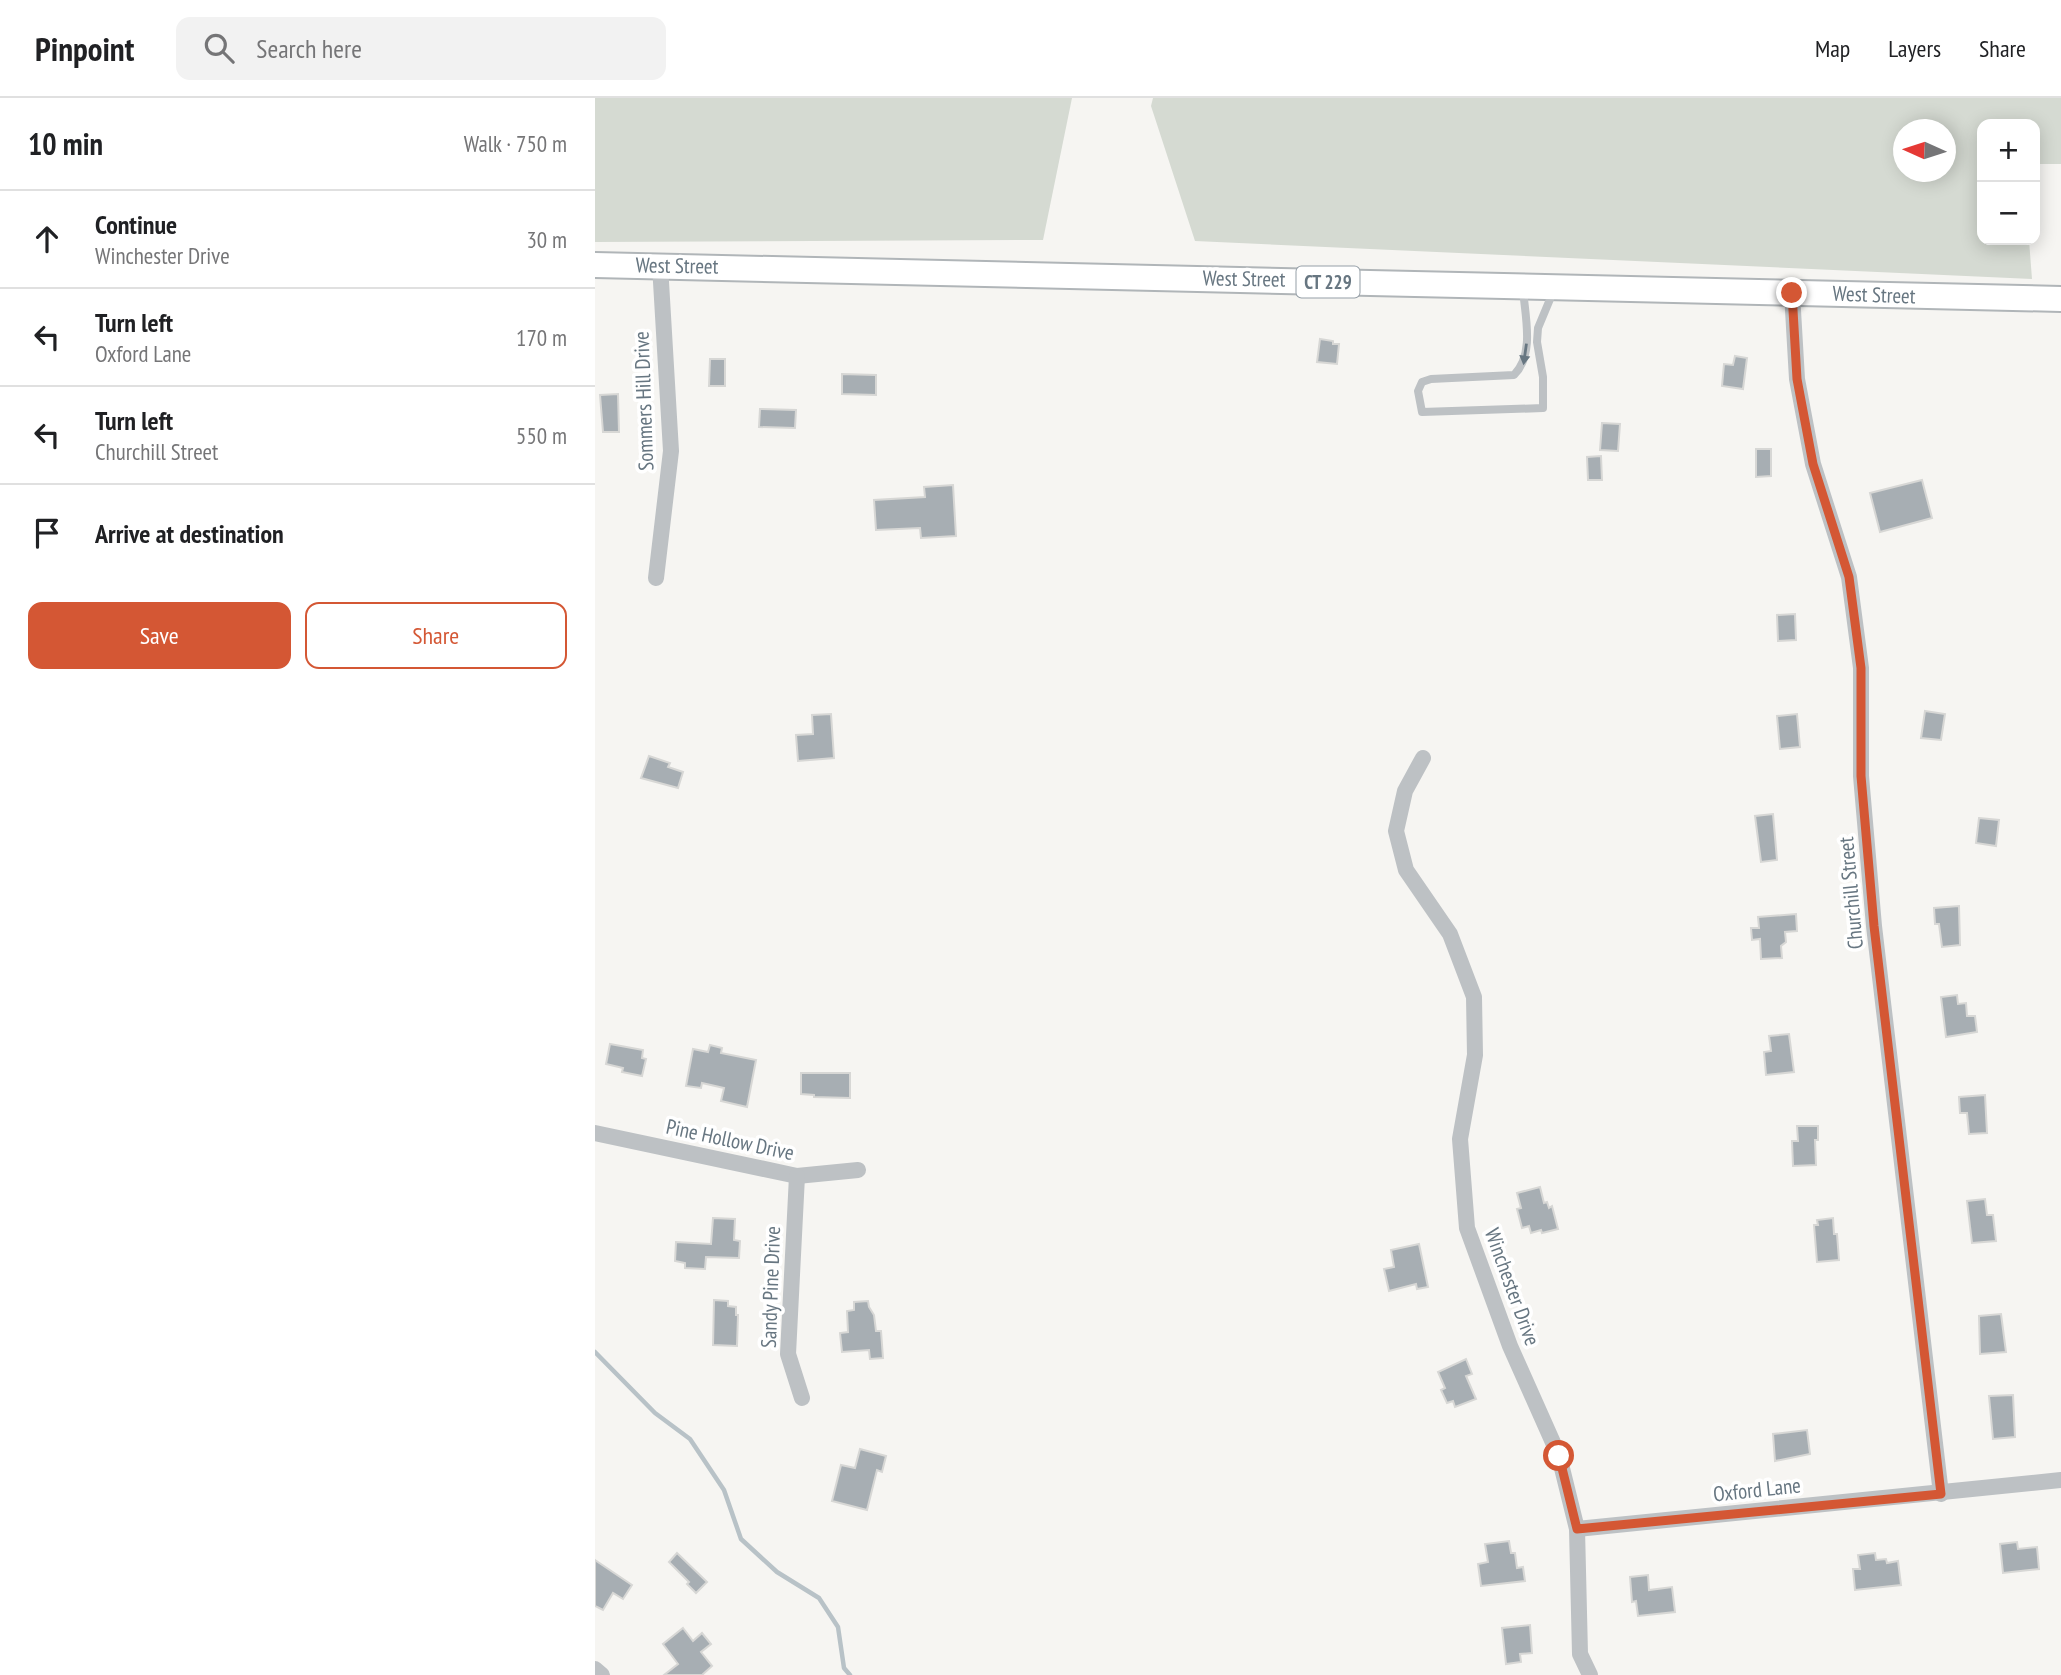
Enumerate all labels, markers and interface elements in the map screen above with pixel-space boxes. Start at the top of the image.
search box [176,17,666,80]
text: Pinpoint [35,27,134,70]
icon: search [200,29,238,67]
text: Search here [256,32,362,65]
text: Map [1815,33,1850,64]
text: Layers [1888,33,1941,64]
text: Share [1979,33,2026,64]
north arrow [1893,119,1956,182]
map controls [1977,119,2040,245]
button: + [1977,119,2040,182]
text: 10 min [28,124,103,163]
text: Walk · 750 m [464,129,567,158]
button: − [1977,182,2040,245]
text: Continue [95,208,177,241]
icon: ahead [28,220,66,258]
text: 30 m [526,225,567,254]
text: Winchester Drive [95,241,230,270]
street label: West Street [635,251,719,280]
street label: West Street [1202,264,1286,293]
road number: CT 229 [1297,266,1359,298]
route end [1776,277,1807,308]
street label: West Street [1832,280,1916,309]
text: Turn left [95,306,173,339]
icon: left [28,318,66,356]
text: 170 m [516,323,567,352]
street label: Sommers Hill Drive [628,331,659,471]
text: Oxford Lane [95,339,191,368]
one-way arrow [1519,343,1530,365]
text: Turn left [95,404,173,437]
icon: left [28,416,66,454]
text: 550 m [516,421,567,450]
text: Churchill Street [95,437,218,466]
icon: arrive [28,514,66,552]
text: Arrive at destination [95,517,284,550]
button: Save [28,602,291,669]
button: Share [305,602,567,669]
street label: Churchill Street [1832,836,1869,950]
street label: Pine Hollow Drive [664,1113,796,1166]
street label: Winchester Drive [1479,1224,1546,1349]
street label: Sandy Pine Drive [755,1226,786,1348]
route start [1543,1440,1574,1471]
street label: Oxford Lane [1712,1471,1802,1508]

